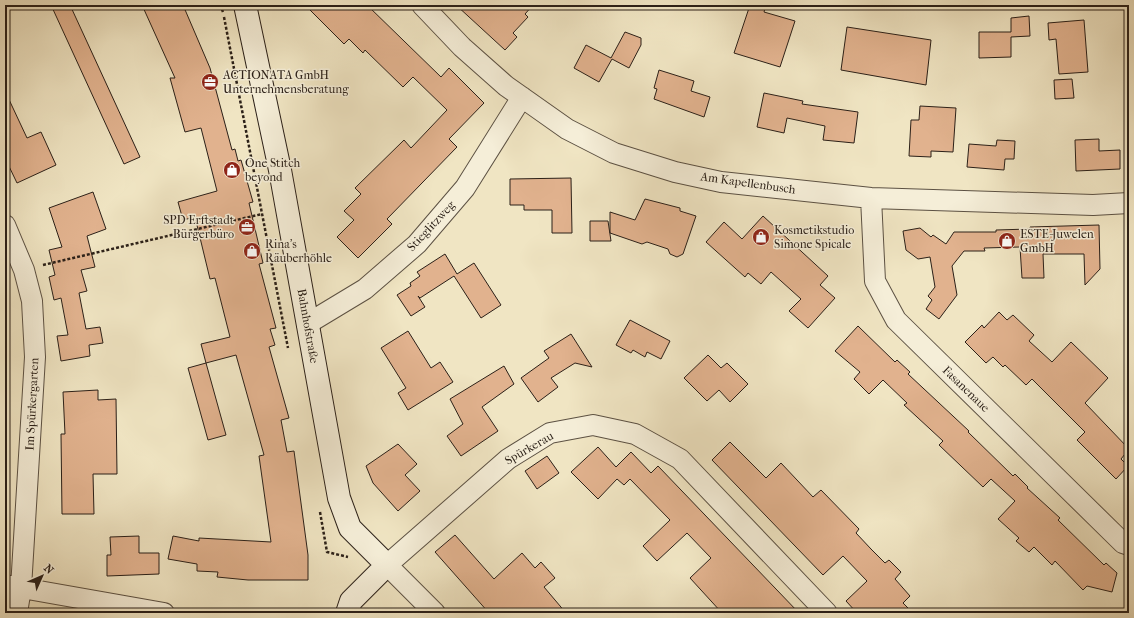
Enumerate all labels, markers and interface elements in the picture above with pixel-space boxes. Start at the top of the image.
place label: ACTIONATA GmbH Unternehmensberatung [222,68,349,96]
office icon: ACTIONATA GmbH Unternehmensberatung [200,72,220,92]
place label: One Stitch beyond [244,156,300,184]
shop icon: One Stitch beyond [222,160,242,180]
street label: Am Kapellenbusch [699,169,797,197]
street label: Stieglitzweg [404,197,458,254]
place label: SPD Erftstadt Bürgerbüro [163,213,235,241]
office icon: SPD Erftstadt Bürgerbüro [237,217,257,237]
place label: Kosmetikstudio Simone Spicale [774,223,854,251]
shop icon: Kosmetikstudio Simone Spicale [751,227,771,247]
place label: ESTE-Juwelen GmbH [1020,227,1094,255]
shop icon: ESTE-Juwelen GmbH [997,231,1017,251]
place label: Rina's Räuberhöhle [265,237,332,265]
shop icon: Rina's Räuberhöhle [242,241,262,261]
street label: Bahnhofstraße [295,288,321,364]
street label: Im Spürkergarten [23,357,41,451]
street label: Fasanenaue [940,363,992,415]
street label: Spürkerau [502,428,556,468]
north arrow [22,556,62,596]
text: N [41,562,57,577]

